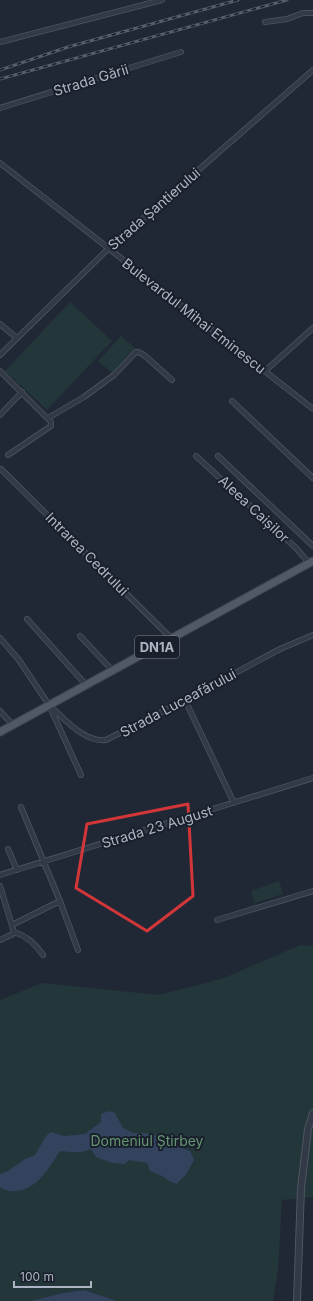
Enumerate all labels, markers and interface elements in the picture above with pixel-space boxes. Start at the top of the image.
street label: Strada Gării [51,60,130,99]
street label: Strada Șantierului [104,164,204,254]
street label: Bulevardul Mihai Eminescu [119,254,269,377]
street label: Aleea Caișilor [215,472,293,546]
street label: Intrarea Cedrului [42,509,132,599]
road number: DN1A [135,636,179,658]
street label: Strada Luceafărului [117,665,239,740]
street label: Strada 23 August [99,801,215,851]
park label: Domeniul Știrbey [91,1132,204,1150]
scale bar [14,1263,91,1289]
text: 100 m [20,1269,54,1284]

